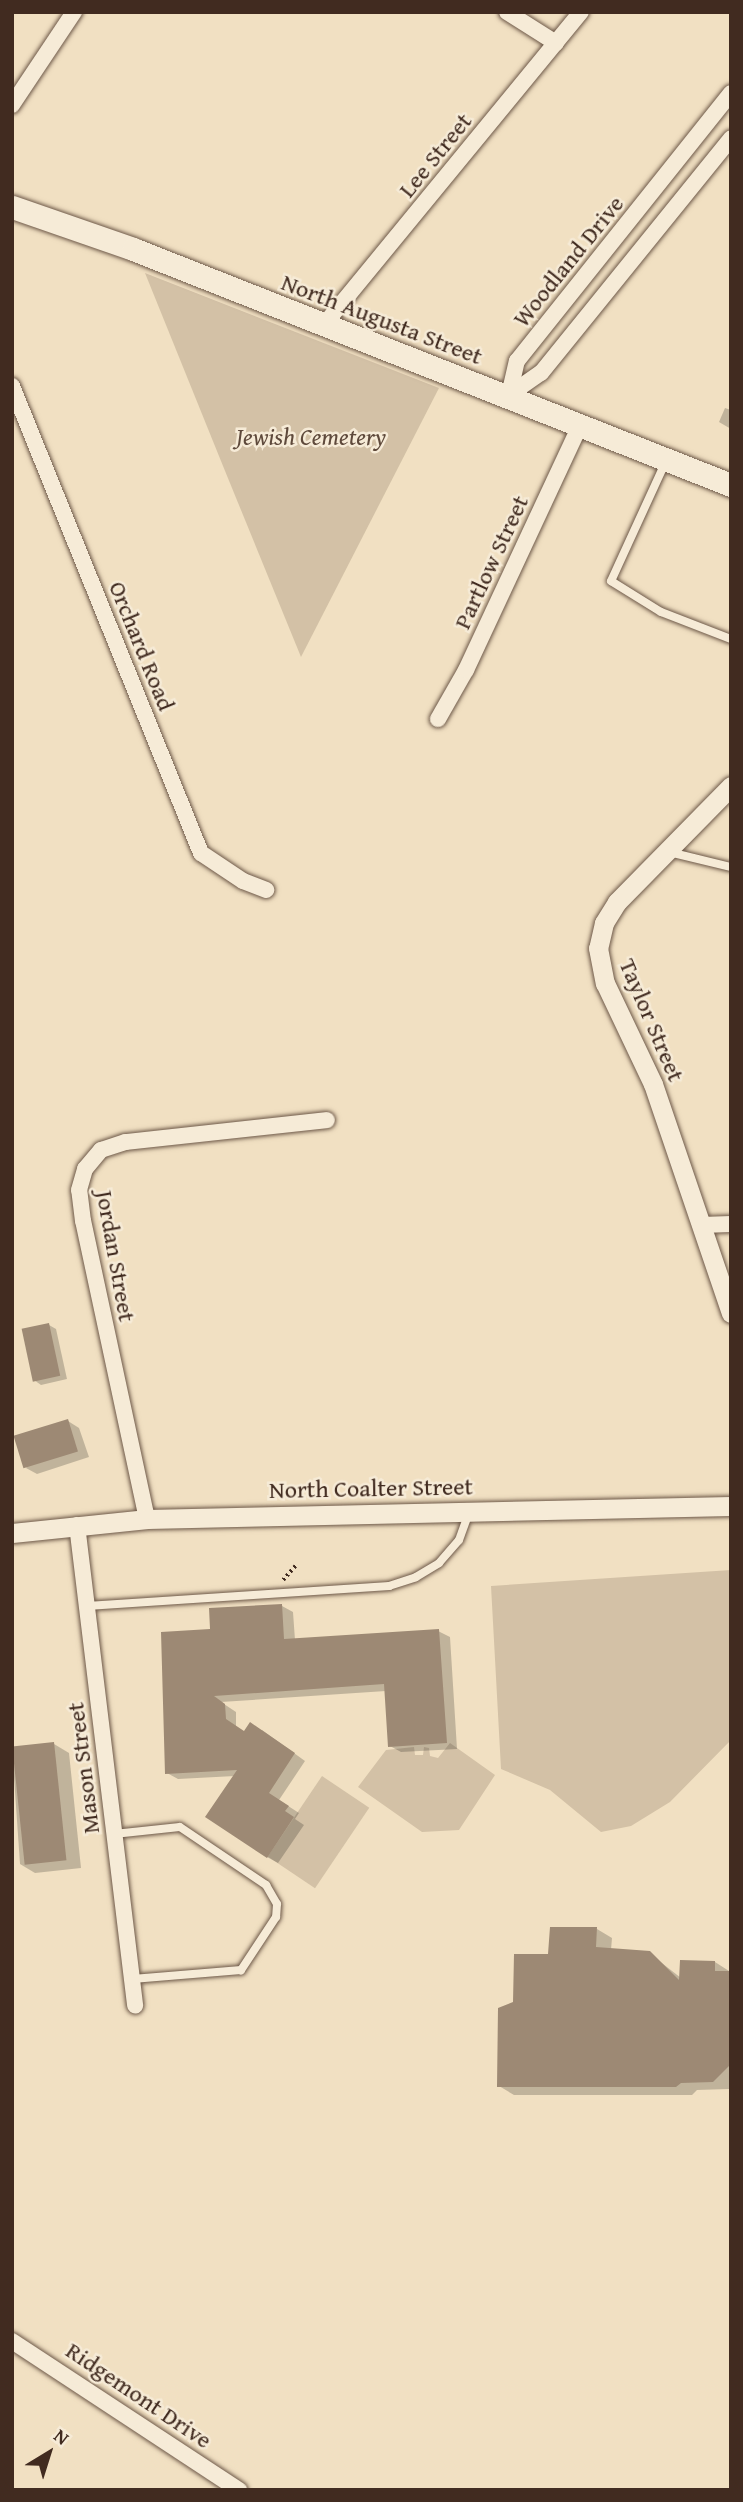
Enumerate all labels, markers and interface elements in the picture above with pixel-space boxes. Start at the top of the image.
street label: Lee Street [392,107,478,203]
street label: Woodland Drive [506,190,630,332]
street label: North Augusta Street [277,267,487,371]
park label: Jewish Cemetery [236,423,386,451]
street label: Partlow Street [447,491,535,633]
street label: Orchard Road [103,577,181,715]
street label: Taylor Street [613,954,691,1086]
street label: Jordan Street [90,1188,142,1324]
street label: North Coalter Street [269,1472,473,1504]
street label: Mason Street [61,1701,105,1835]
street label: Ridgemont Drive [61,2336,217,2454]
north arrow [14,2418,84,2488]
text: N [48,2422,76,2451]

